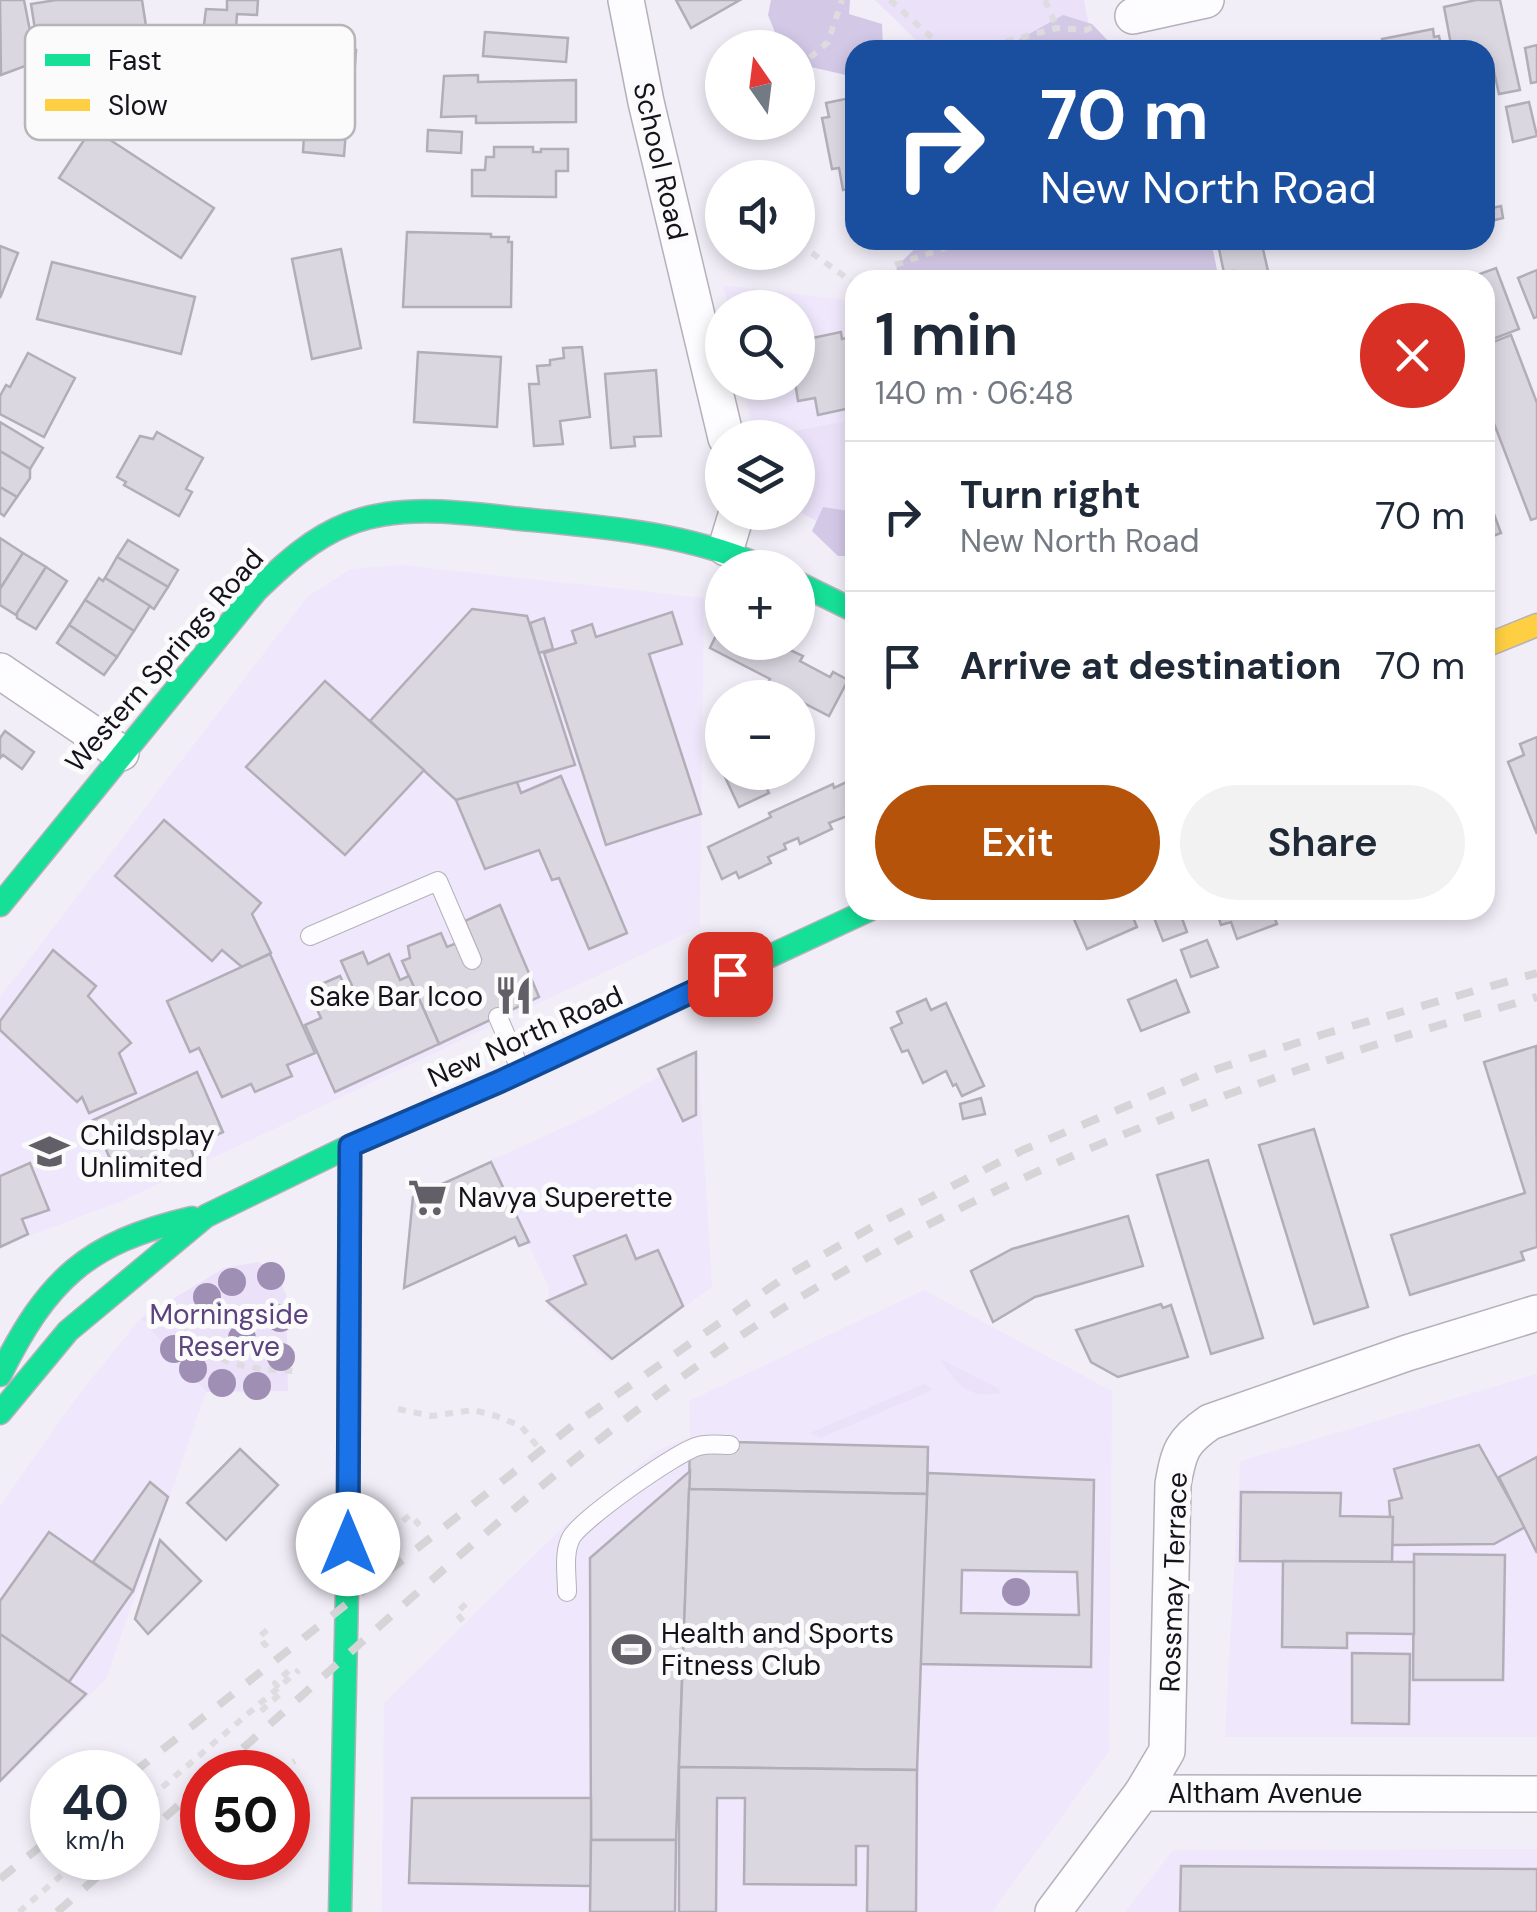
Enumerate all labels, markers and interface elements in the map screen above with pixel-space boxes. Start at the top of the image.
legend [25,25,355,140]
north arrow [705,30,815,140]
map controls [705,30,815,790]
text: Fast [108,42,162,79]
text: 70 m [1040,70,1209,161]
street label: School Road [624,79,697,243]
icon: right [875,80,1005,210]
text: Slow [108,87,168,124]
text: New North Road [1040,158,1377,217]
button: sound [705,160,815,270]
button: search [705,290,815,400]
text: 1 min [875,295,1018,374]
button: close [1360,303,1465,408]
text: 140 m · 06:48 [875,372,1074,414]
button: layers [705,420,815,530]
text: Turn right [960,470,1141,520]
icon: right [875,489,930,544]
text: 70 m [1375,491,1465,541]
text: New North Road [960,520,1199,562]
street label: Western Springs Road [57,541,272,780]
button: + [705,550,815,660]
icon: arrive [875,639,930,694]
text: Arrive at destination [960,641,1342,691]
text: 70 m [1375,641,1465,691]
button: − [705,680,815,790]
button: Exit [875,785,1160,900]
button: Share [1180,785,1465,900]
pin [688,932,773,1017]
icon: arrive [703,947,758,1002]
restaurant icon: Sake Bar Icoo [492,975,534,1017]
street label: New North Road [422,977,628,1096]
place label: Sake Bar Icoo [309,978,483,1015]
place label: Childsplay Unlimited [80,1117,215,1186]
school or university icon: Childsplay Unlimited [29,1130,71,1172]
supermarket icon: Navya Superette [407,1176,449,1218]
place label: Navya Superette [458,1179,673,1216]
park label: Morningside Reserve [149,1296,309,1365]
street label: Rossmay Terrace [1151,1471,1196,1693]
position arrow [296,1492,400,1596]
place label: Health and Sports Fitness Club [661,1615,894,1684]
sports icon: Health and Sports Fitness Club [610,1628,652,1670]
speed limit sign: 50 [180,1750,310,1880]
text: 40 [61,1770,129,1836]
street label: Altham Avenue [1168,1775,1362,1812]
text: km/h [65,1824,125,1857]

